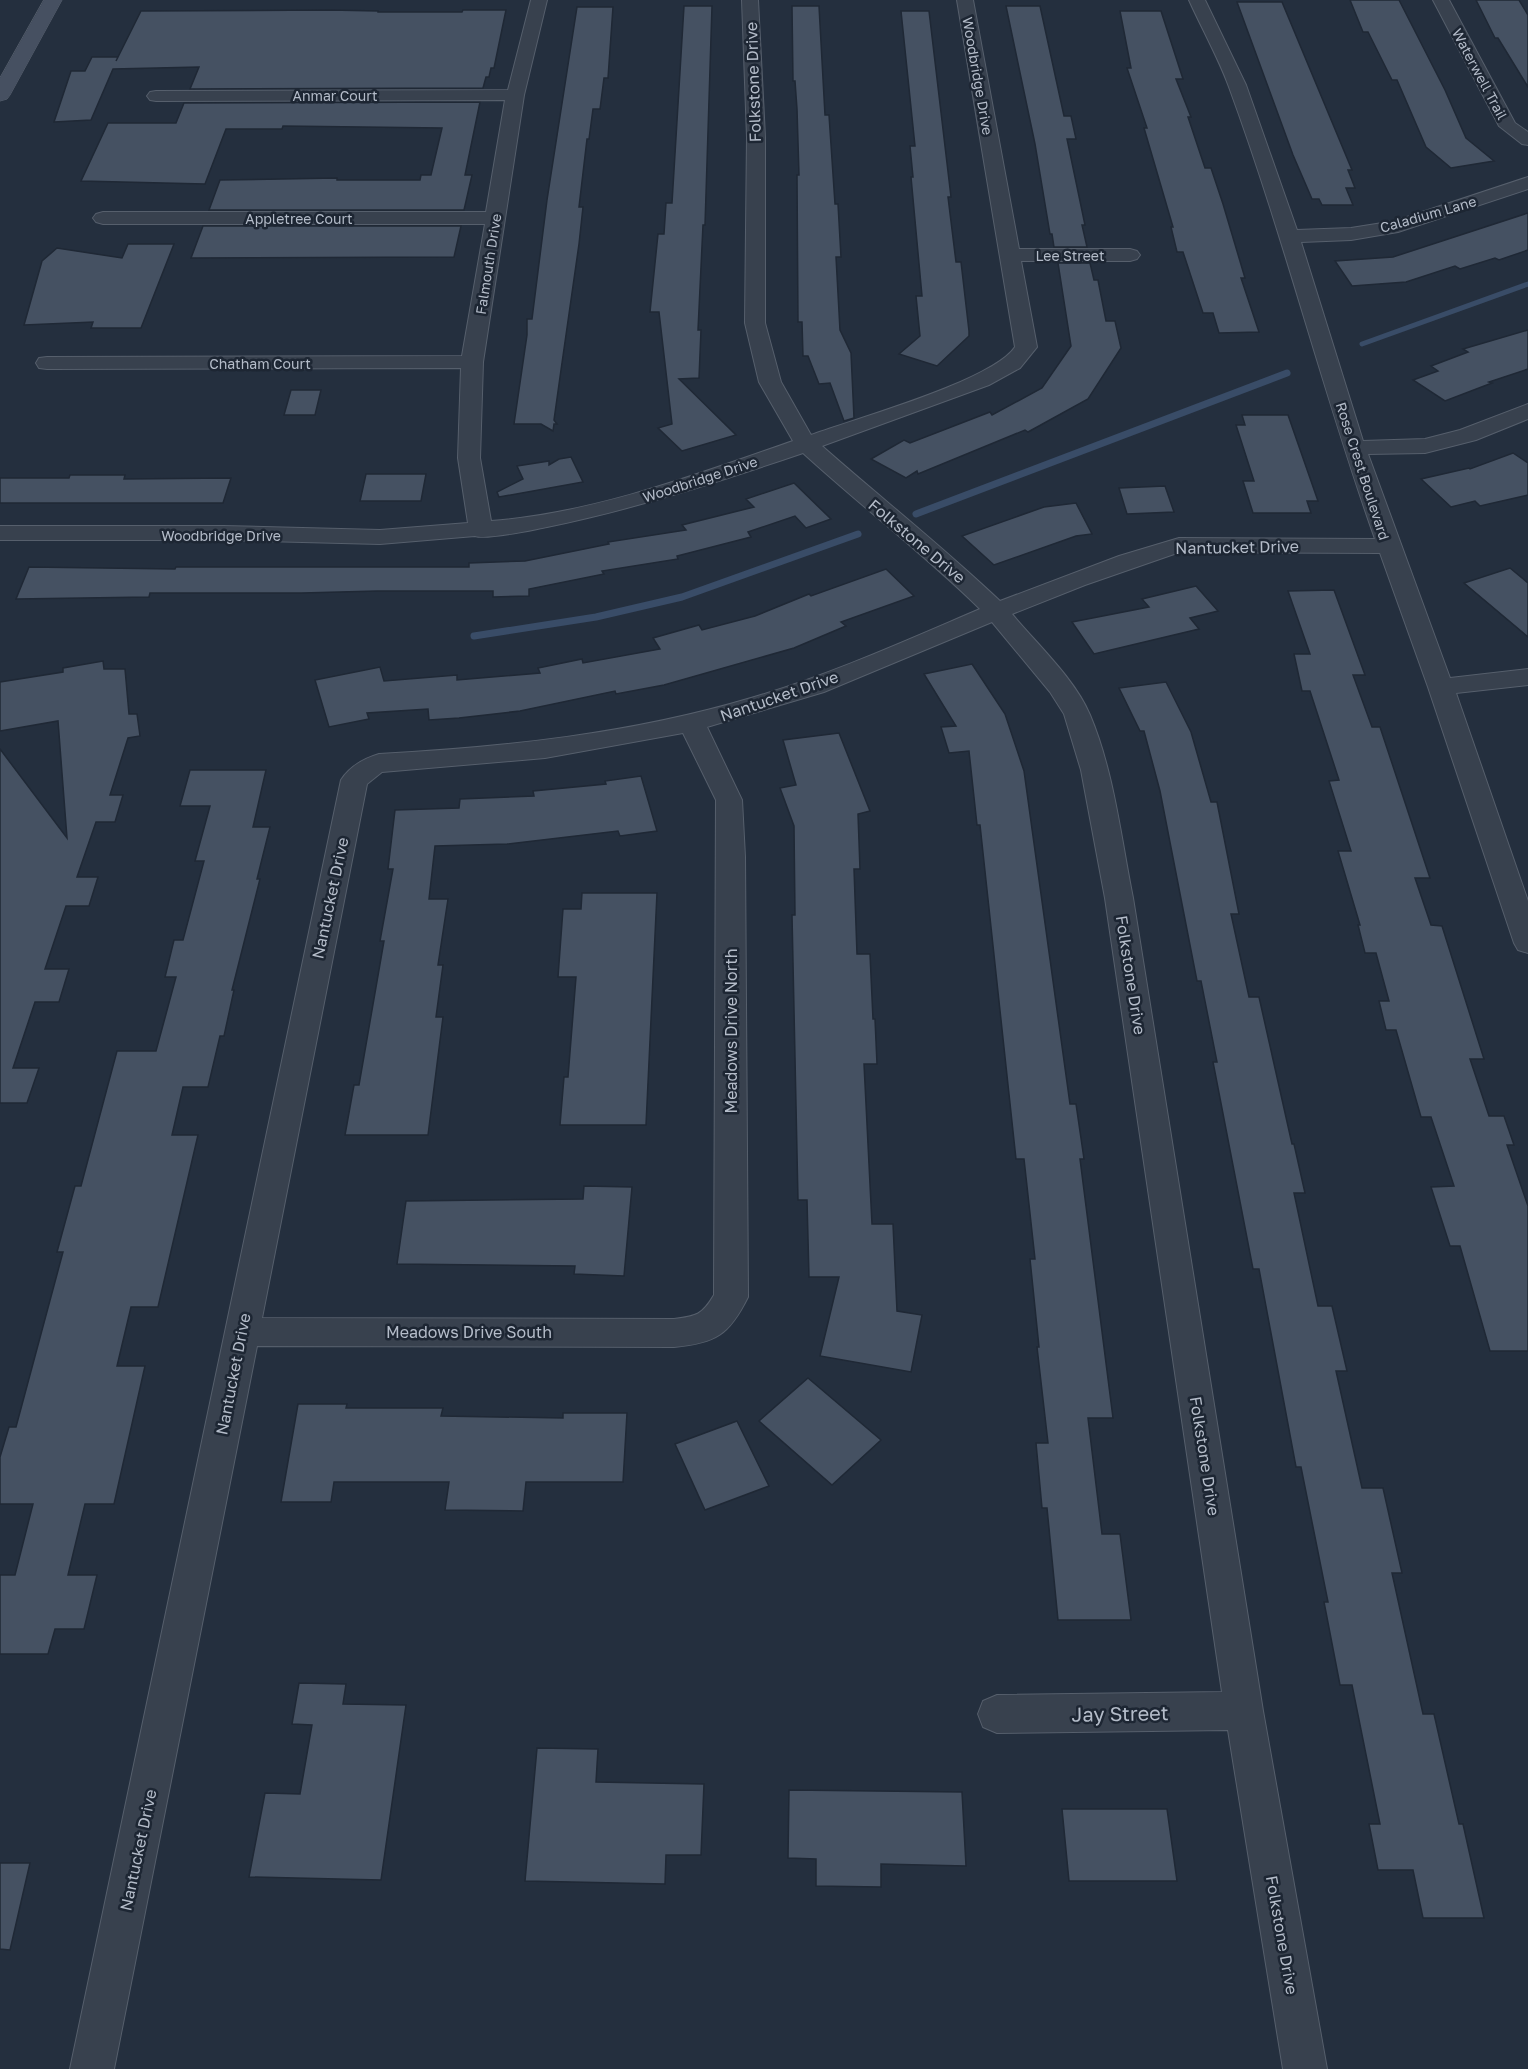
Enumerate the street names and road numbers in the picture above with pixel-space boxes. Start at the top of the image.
street label: Woodbridge Drive [959,16,997,136]
street label: Folkstone Drive [741,22,765,142]
street label: Waterwell Trail [1449,26,1511,122]
street label: Anmar Court [293,87,377,104]
street label: Caladium Lane [1378,192,1478,236]
street label: Appletree Court [245,210,353,227]
street label: Falmouth Drive [472,212,504,316]
street label: Lee Street [1035,247,1105,264]
street label: Chatham Court [209,355,311,372]
street label: Rose Crest Boulevard [1333,400,1393,542]
street label: Woodbridge Drive [640,452,760,506]
street label: Folkstone Drive [864,495,970,587]
street label: Woodbridge Drive [161,527,281,544]
street label: Nantucket Drive [1175,536,1299,558]
street label: Nantucket Drive [717,666,841,726]
street label: Nantucket Drive [307,835,353,961]
street label: Folkstone Drive [1112,914,1150,1036]
street label: Meadows Drive North [721,948,741,1114]
street label: Nantucket Drive [211,1311,255,1437]
street label: Meadows Drive South [386,1322,552,1342]
street label: Folkstone Drive [1186,1395,1224,1517]
street label: Jay Street [1071,1700,1169,1726]
street label: Nantucket Drive [115,1787,161,1913]
street label: Folkstone Drive [1262,1874,1302,1996]

